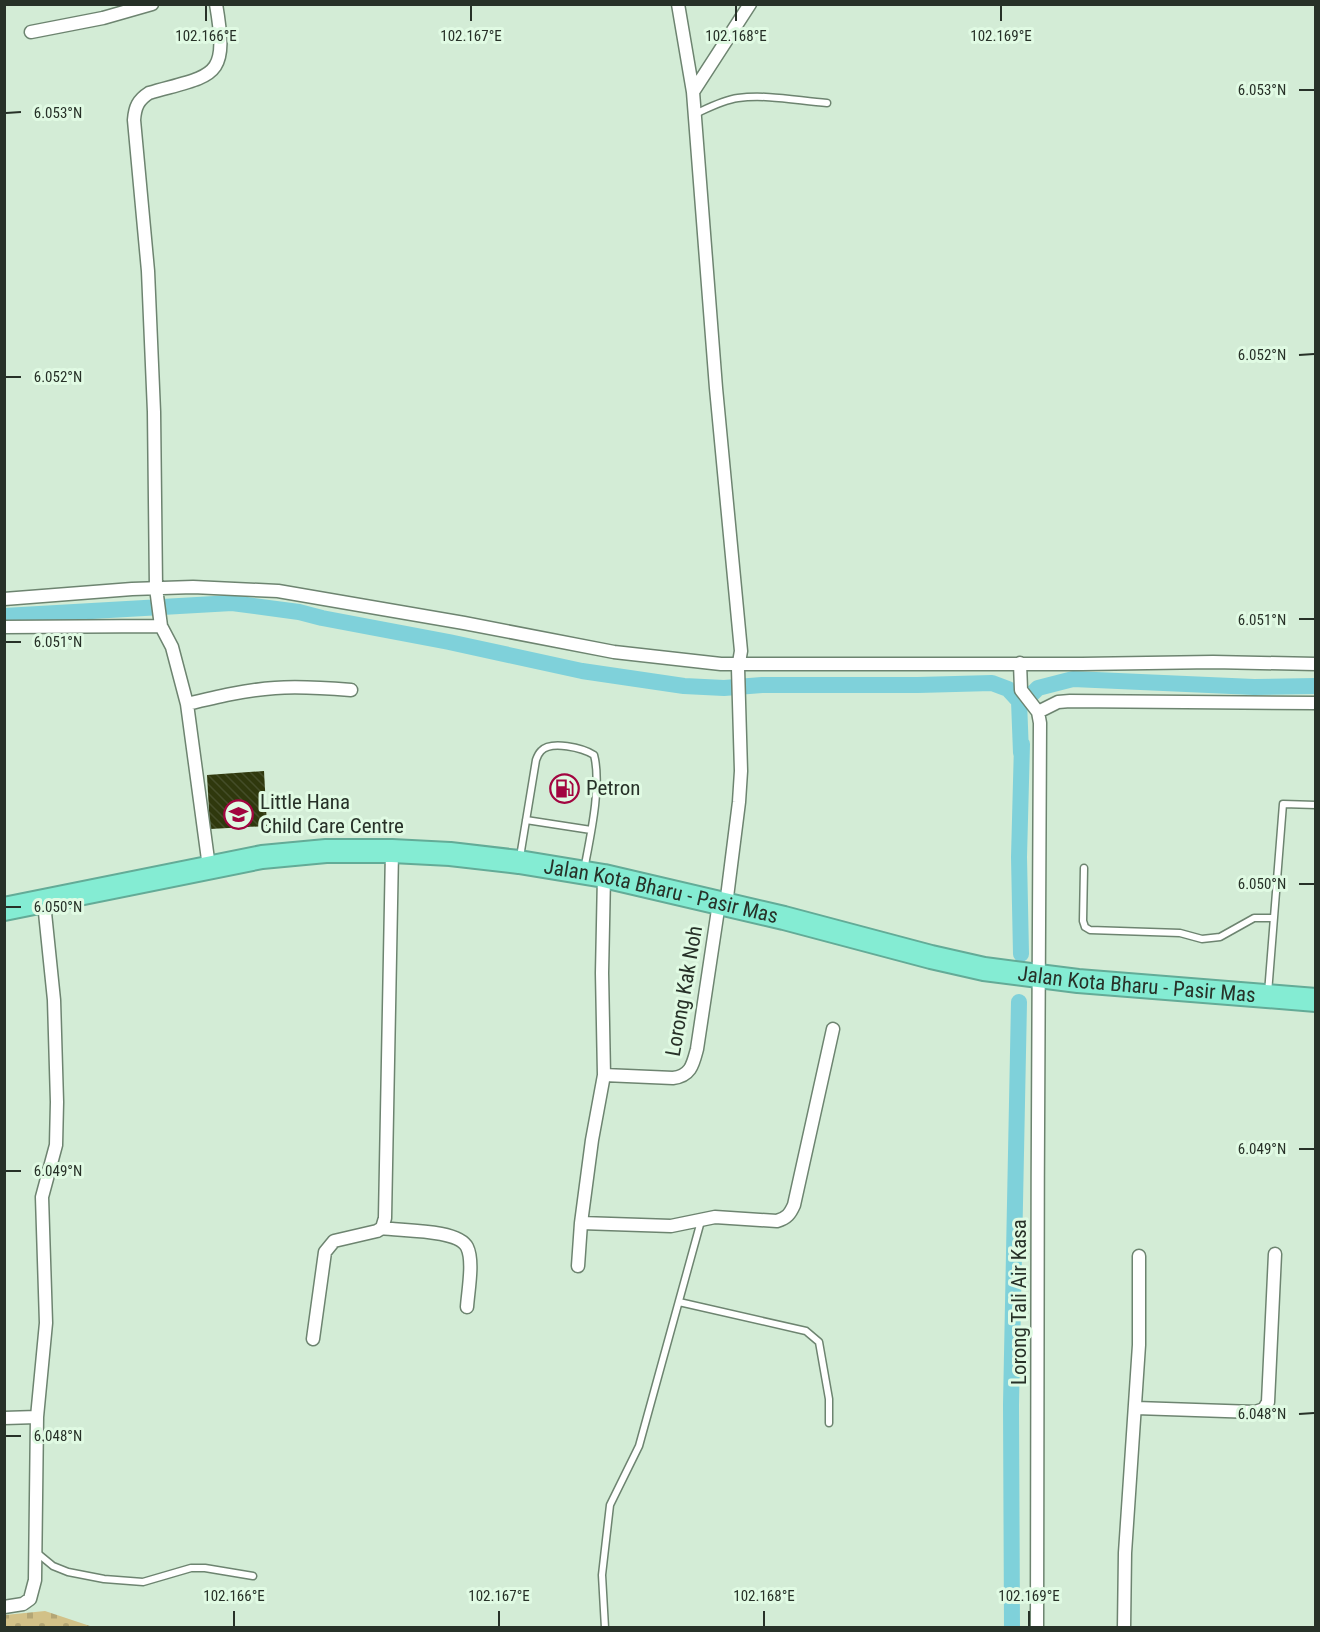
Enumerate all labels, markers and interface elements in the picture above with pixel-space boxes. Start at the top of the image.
text: 102.166°E [175,27,237,45]
text: 102.167°E [440,27,502,45]
text: 102.168°E [705,27,767,45]
text: 102.169°E [970,27,1032,45]
text: 6.053°N [1238,81,1286,99]
text: 6.053°N [34,104,82,122]
text: 6.052°N [1238,346,1286,364]
text: 6.052°N [34,368,82,386]
text: 6.051°N [1238,611,1286,629]
text: 6.051°N [34,633,82,651]
fuel station icon: Petron [549,772,581,804]
place label: Petron [586,776,640,800]
place label: Little Hana Child Care Centre [260,790,404,838]
school or university icon: Little Hana Child Care Centre [223,798,255,830]
street label: Jalan Kota Bharu - Pasir Mas [542,854,780,928]
text: 6.050°N [1238,875,1286,893]
text: 6.050°N [34,898,82,916]
street label: Lorong Kak Noh [661,924,707,1058]
street label: Jalan Kota Bharu - Pasir Mas [1016,961,1257,1007]
text: 6.049°N [1238,1140,1286,1158]
text: 6.049°N [34,1162,82,1180]
street label: Lorong Tali Air Kasa [1007,1219,1031,1385]
text: 6.048°N [1238,1405,1286,1423]
text: 6.048°N [34,1427,82,1445]
text: 102.166°E [203,1587,265,1605]
text: 102.167°E [468,1587,530,1605]
text: 102.168°E [733,1587,795,1605]
text: 102.169°E [998,1587,1060,1605]

